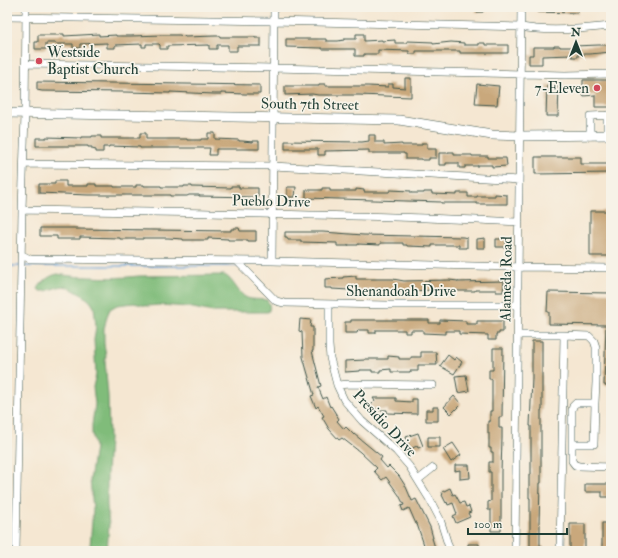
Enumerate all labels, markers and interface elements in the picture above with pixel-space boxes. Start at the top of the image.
north arrow [556,22,596,62]
text: N [570,26,582,39]
place label: Westside Baptist Church [46,43,139,80]
marker: Westside Baptist Church [34,56,44,66]
place label: 7-Eleven [535,79,589,98]
marker: 7-Eleven [592,83,602,93]
street label: South 7th Street [261,94,359,115]
street label: Pueblo Drive [232,191,310,212]
street label: Alameda Road [496,236,517,323]
street label: Shenandoah Drive [346,282,456,301]
street label: Presidio Drive [349,386,421,461]
scale bar [468,510,567,536]
text: 100 m [474,517,503,532]

